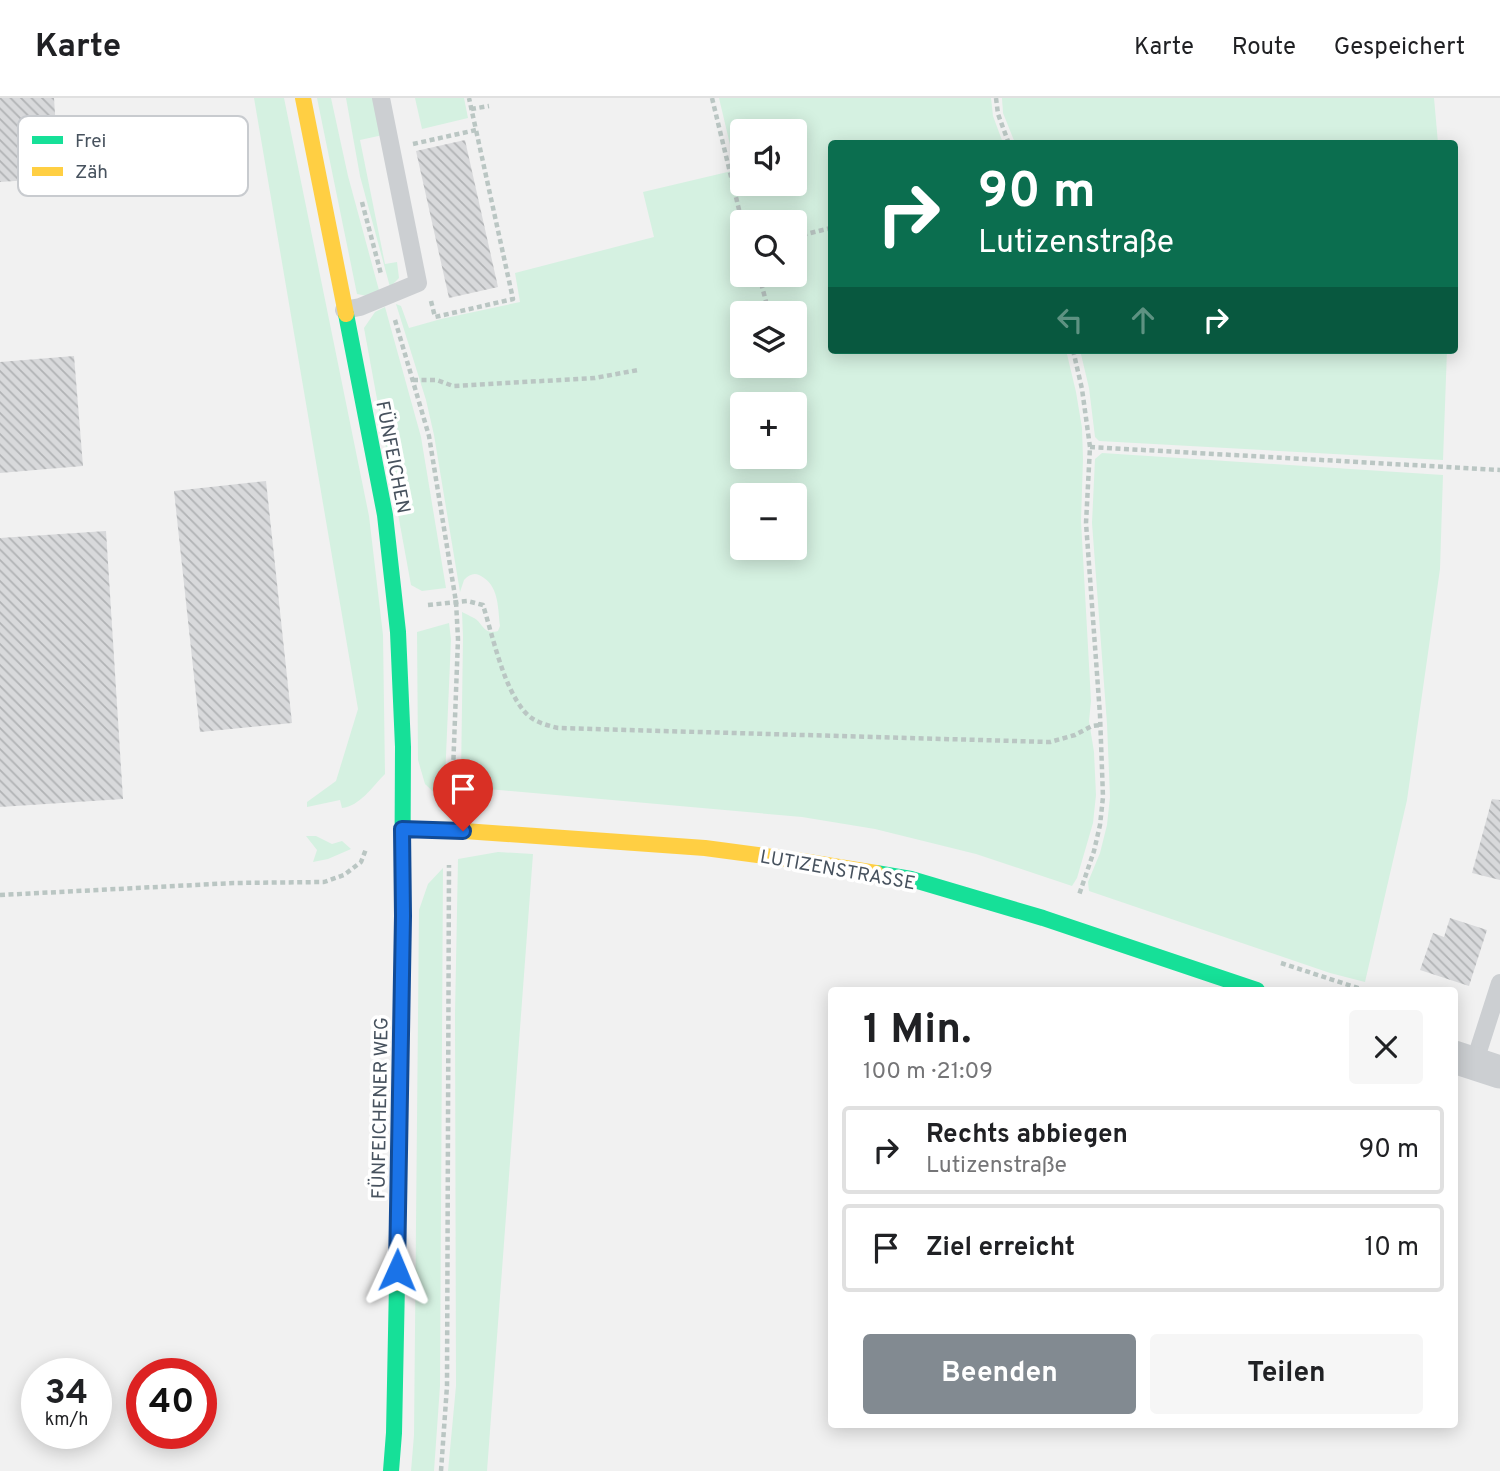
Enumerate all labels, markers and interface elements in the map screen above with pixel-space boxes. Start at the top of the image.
text: Karte [35,27,121,69]
text: Karte [1134,33,1194,63]
text: Route [1232,33,1296,63]
text: Gespeichert [1334,33,1465,63]
legend [18,116,248,196]
map controls [730,119,807,560]
button: sound [730,119,807,196]
text: Frei [75,130,106,154]
text: Zäh [75,161,108,185]
text: 90 m [978,163,1096,225]
icon: right [863,168,954,259]
button: search [730,210,807,287]
text: Lutizenstraße [978,224,1174,264]
button: layers [730,301,807,378]
icon: left [1051,301,1089,339]
icon: ahead [1124,301,1162,339]
icon: right [1197,301,1235,339]
button: + [730,392,807,469]
street label: FÜNFEICHEN [369,399,416,516]
button: − [730,483,807,560]
pin [433,759,493,831]
icon: arrive [444,770,482,808]
street label: LUTIZENSTRASSE [758,845,917,896]
text: 1 Min. [863,1005,972,1058]
button: close [1349,1010,1423,1084]
street label: FÜNFEICHENER WEG [366,1017,395,1199]
text: 100 m · 21:09 [863,1058,993,1087]
text: Rechts abbiegen [926,1119,1128,1152]
icon: right [867,1131,905,1169]
text: 90 m [1359,1134,1419,1167]
text: Lutizenstraße [926,1152,1067,1181]
icon: arrive [867,1229,905,1267]
text: Ziel erreicht [926,1232,1075,1265]
text: 10 m [1364,1232,1419,1265]
position arrow [360,1233,434,1307]
button: Beenden [863,1334,1136,1414]
button: Teilen [1150,1334,1423,1414]
speed limit sign: 40 [126,1358,217,1449]
text: 34 [45,1372,88,1416]
text: km/h [45,1409,88,1432]

